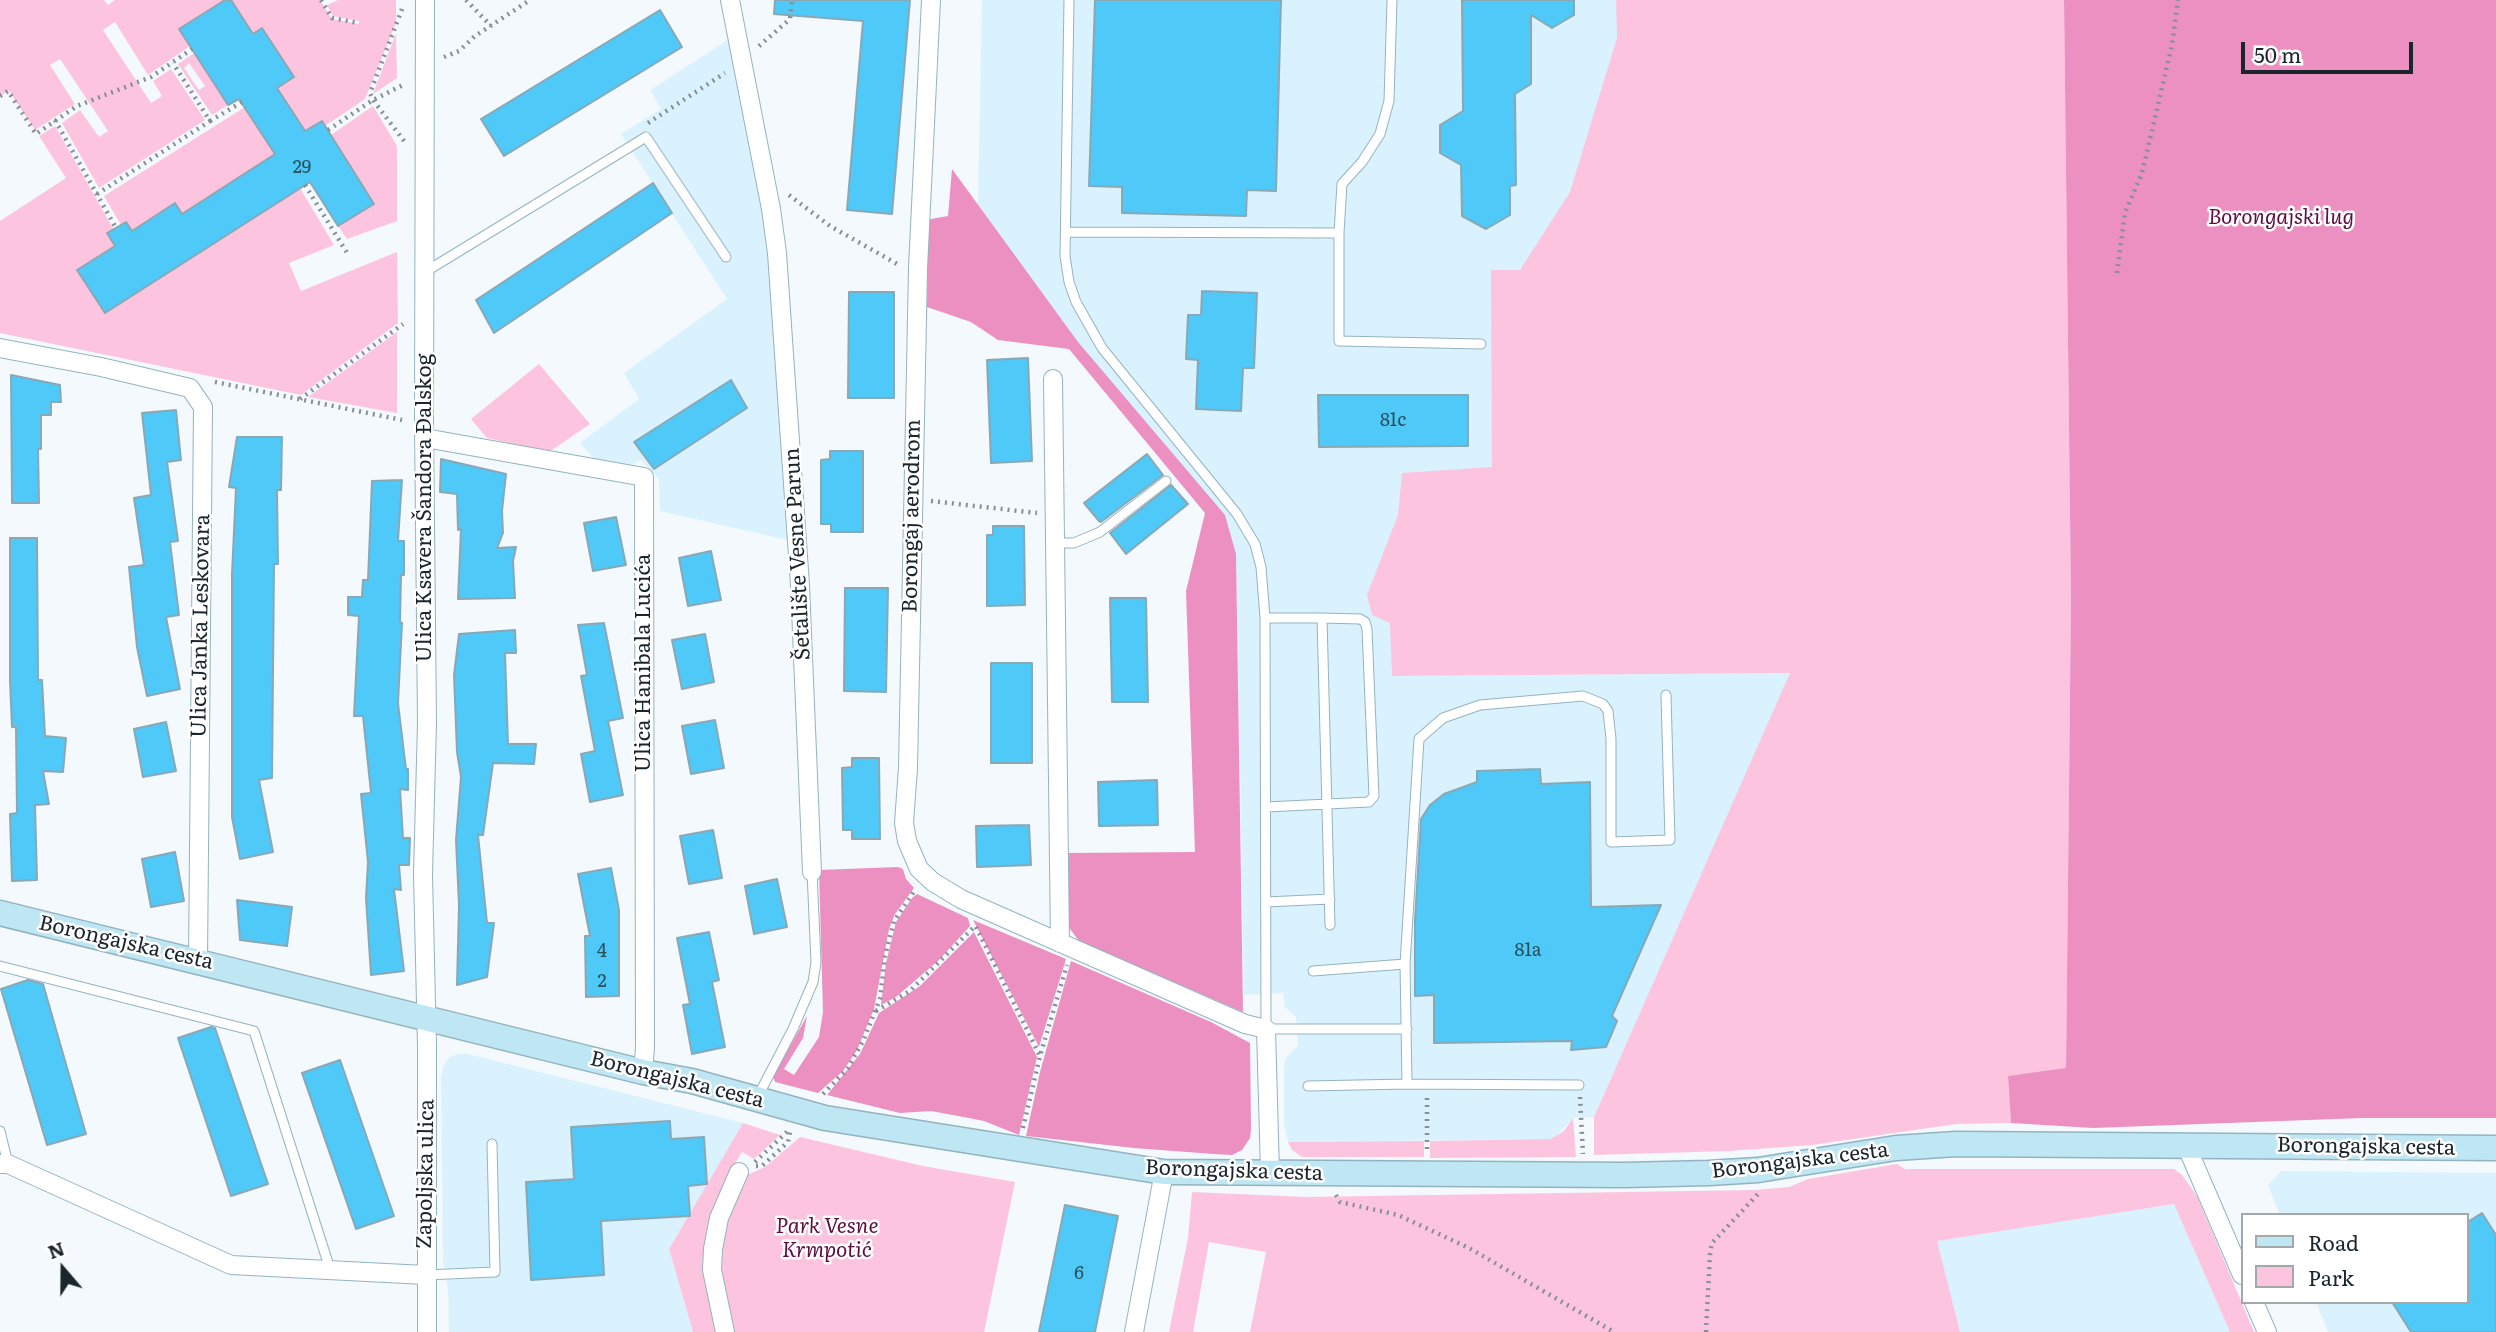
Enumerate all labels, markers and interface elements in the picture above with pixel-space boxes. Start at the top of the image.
scale bar [2244,28,2416,72]
text: 50 m [2254,38,2301,69]
house number: 29 [293,157,311,179]
park label: Borongajski lug [2208,205,2354,231]
street label: Ulica Ksavera Šandora Đalskog [412,354,438,662]
house number: 81c [1380,410,1406,432]
street label: Borongaj aerodrom [898,419,926,613]
street label: Šetalište Vesne Parun [780,447,816,661]
street label: Ulica Janka Leskovara [186,514,216,738]
street label: Ulica Hanibala Lucića [631,554,657,772]
street label: Borongajska cesta [36,911,216,975]
house number: 81a [1515,940,1541,962]
house number: 4 [597,941,607,963]
house number: 2 [597,971,607,993]
street label: Borongajska cesta [587,1046,767,1114]
street label: Zapoljska ulica [412,1099,440,1249]
street label: Borongajska cesta [2277,1133,2455,1161]
street label: Borongajska cesta [1710,1138,1890,1184]
street label: Borongajska cesta [1144,1155,1324,1187]
legend [2240,1213,2468,1304]
park label: Park Vesne Krmpotić [776,1214,878,1264]
text: Road [2308,1226,2359,1257]
text: N [44,1233,68,1265]
north arrow [28,1234,98,1304]
text: Park [2308,1261,2354,1292]
house number: 6 [1074,1263,1084,1285]

